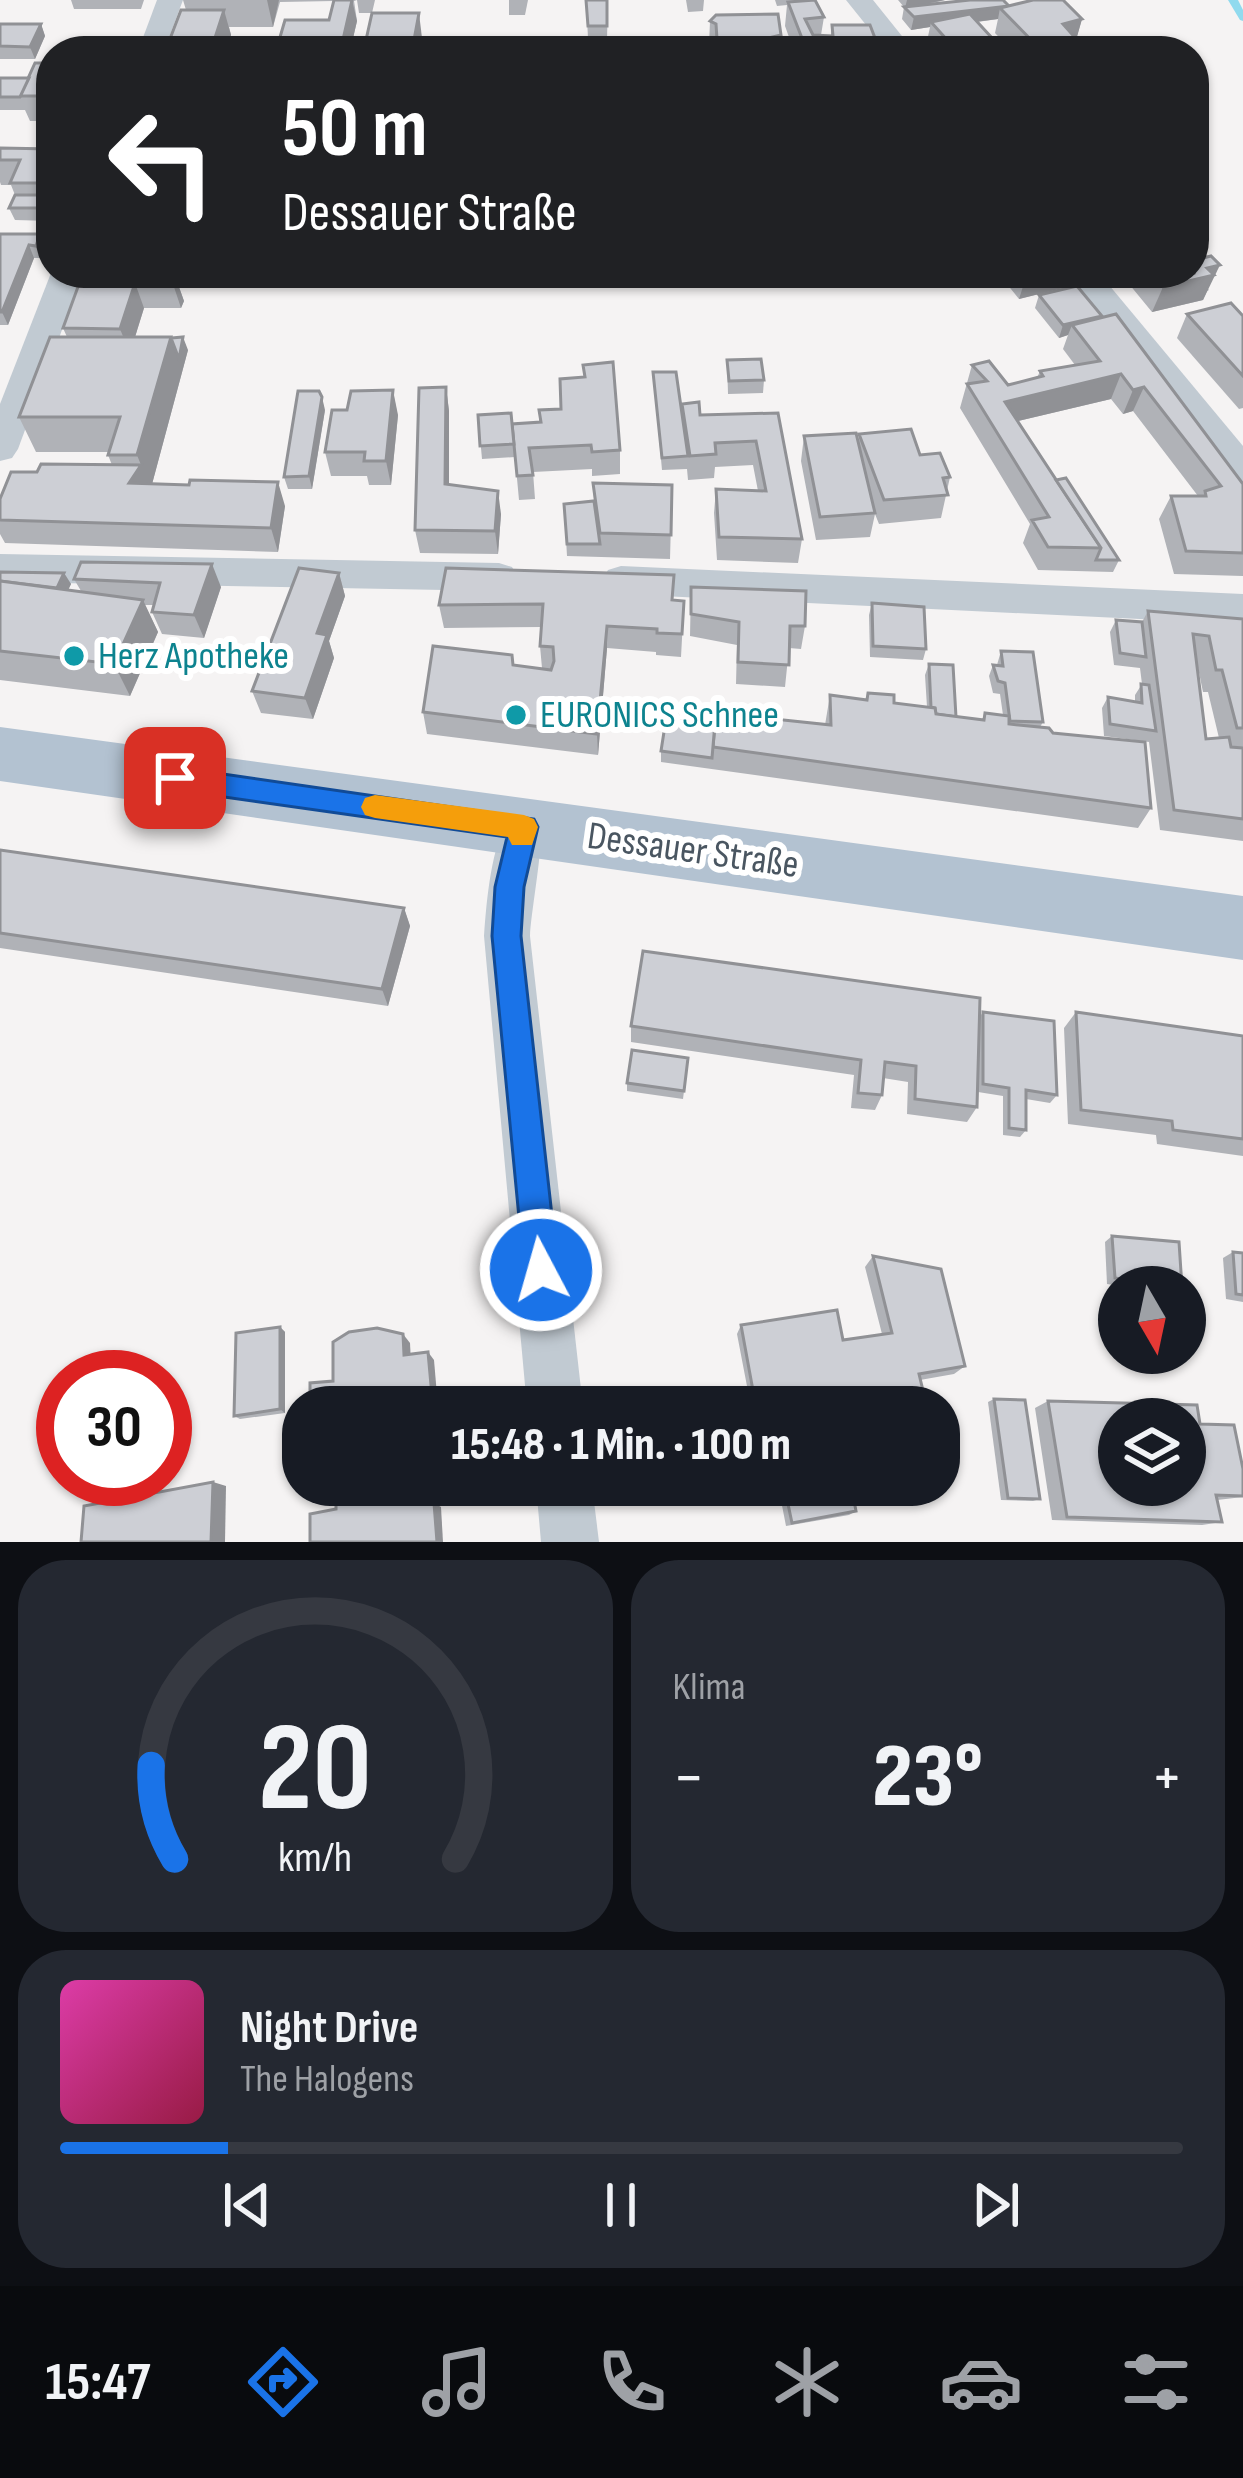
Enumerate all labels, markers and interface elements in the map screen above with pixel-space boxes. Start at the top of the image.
text: 50 m [282,79,428,180]
icon: left [84,84,240,240]
text: Dessauer Straße [282,181,577,246]
place label: Herz Apotheke [98,633,289,680]
marker: Herz Apotheke [61,643,87,669]
place label: EURONICS Schnee [540,692,779,739]
marker: EURONICS Schnee [503,702,529,728]
pin [124,727,226,829]
icon: arrive [142,745,208,811]
street label: Dessauer Straße [584,813,802,889]
position arrow [478,1207,604,1333]
north arrow [1098,1266,1206,1374]
map controls [1098,1266,1206,1506]
speed limit sign: 30 [36,1350,192,1506]
button: layers [1098,1398,1206,1506]
text: 15:48 · 1 Min. · 100 m [451,1418,791,1473]
text: Klima [673,1664,746,1711]
text: 20 [258,1696,372,1845]
text: 23° [872,1724,983,1832]
text: − [673,1739,705,1818]
text: + [1151,1739,1183,1818]
text: km/h [278,1832,352,1884]
text: Night Drive [240,2001,418,2056]
text: The Halogens [240,2056,414,2103]
icon: previous [214,2172,280,2238]
icon: pause [588,2172,654,2238]
icon: next [963,2172,1029,2238]
icon: directions [241,2340,325,2424]
icon: music [415,2340,499,2424]
icon: phone [590,2340,674,2424]
icon: climate [765,2340,849,2424]
icon: car [939,2340,1023,2424]
icon: filters [1114,2340,1198,2424]
text: 15:47 [45,2350,150,2415]

